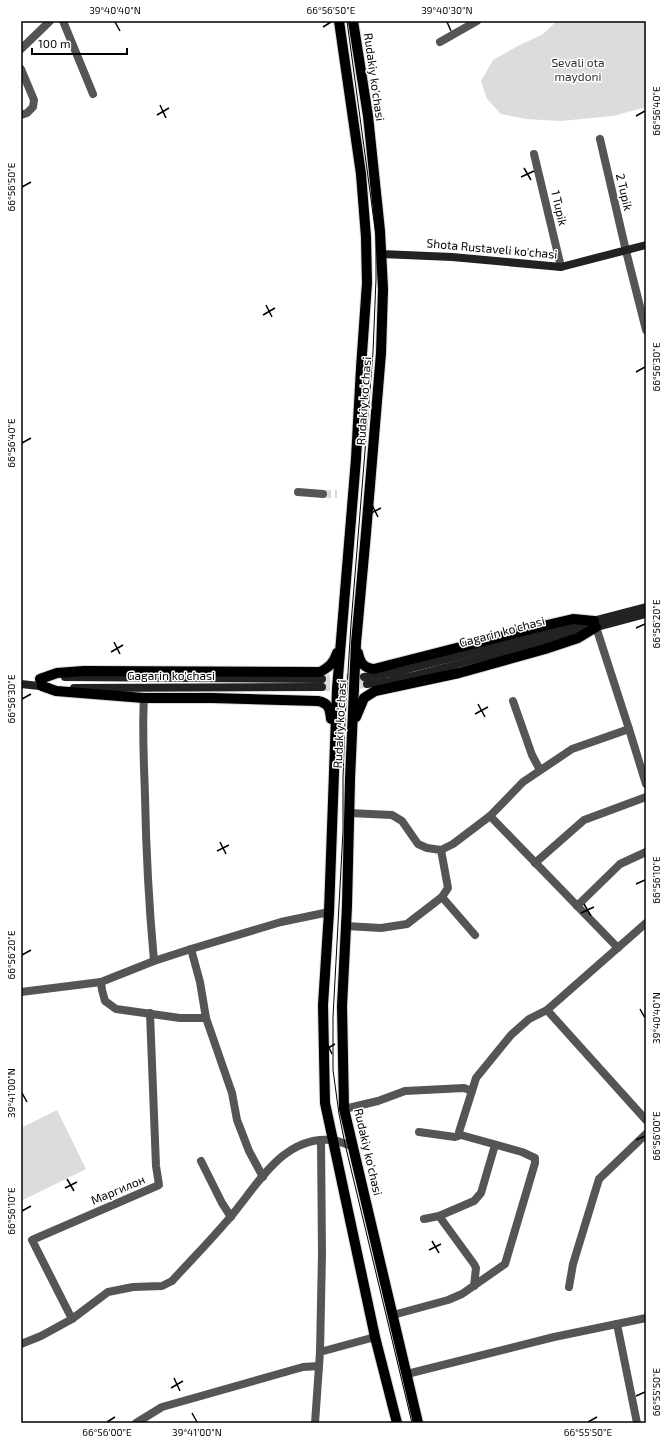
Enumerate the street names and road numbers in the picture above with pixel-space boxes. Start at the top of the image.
street label: Rudakiy ko'chasi [362,32,388,122]
street label: 2 Tupik [614,172,636,212]
street label: 1 Tupik [549,189,571,227]
street label: Shota Rustaveli ko'chasi [426,235,558,261]
street label: Rudakiy ko'chasi [353,356,373,446]
street label: Gagarin ko'chasi [457,613,546,649]
street label: Gagarin ko'chasi [127,668,215,682]
street label: Rudakiy ko'chasi [330,679,348,769]
street label: Rudakiy ko'chasi [352,1107,386,1197]
street label: Маргилон [88,1171,147,1207]

